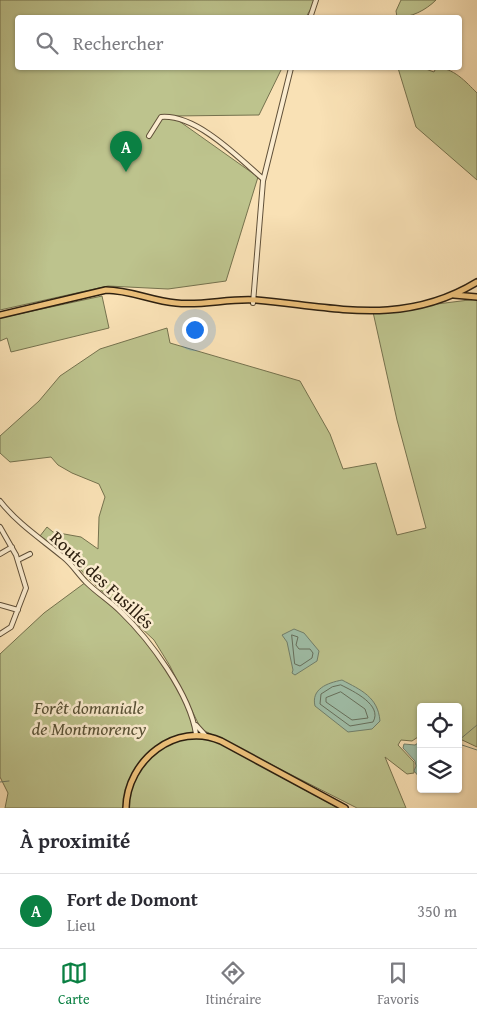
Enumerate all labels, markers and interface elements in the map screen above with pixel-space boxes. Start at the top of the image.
search box [15,15,462,70]
icon: search [33,29,61,57]
text: Rechercher [73,29,164,57]
pin: A [110,131,142,172]
your location [182,317,208,343]
street label: Route des Fusillés [44,524,160,635]
park label: Forêt domaniale de Montmorency [32,694,147,742]
map controls [417,703,462,793]
button: locate [417,703,462,748]
button: layers [417,748,462,793]
text: À proximité [20,825,130,856]
text: Fort de Domont [67,885,198,913]
text: A [31,899,41,923]
text: 350 m [417,899,457,923]
text: Lieu [67,913,95,937]
tab: Carte [58,959,89,1009]
tab: Itinéraire [205,959,261,1009]
tab: Favoris [377,959,419,1009]

